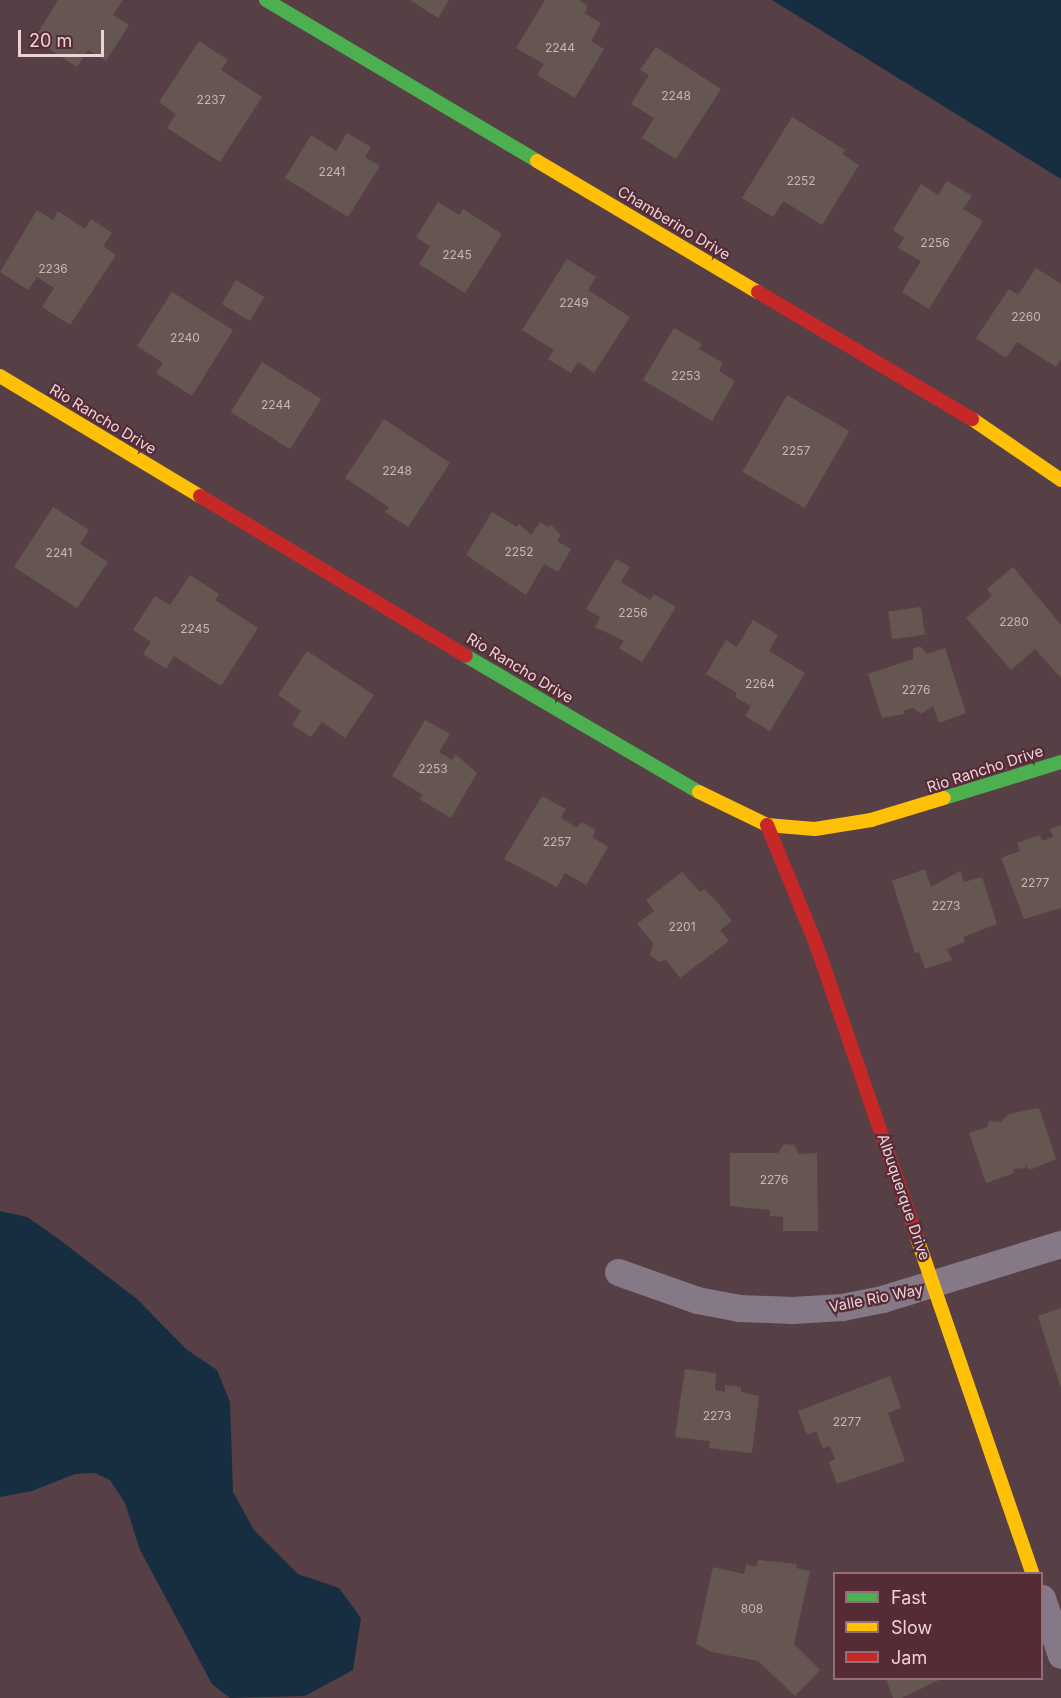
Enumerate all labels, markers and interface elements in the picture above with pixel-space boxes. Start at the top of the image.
scale bar [21,18,106,56]
text: 20 m [29,30,72,51]
house number: 2244 [545,41,575,55]
house number: 2248 [661,89,691,103]
house number: 2237 [197,93,225,107]
house number: 2241 [319,165,345,179]
house number: 2252 [786,174,816,188]
street label: Chamberino Drive [614,182,734,264]
house number: 2256 [920,236,950,250]
house number: 2245 [442,248,472,262]
house number: 2236 [38,262,68,276]
house number: 2249 [559,296,589,310]
house number: 2260 [1011,310,1041,324]
house number: 2240 [170,331,200,345]
house number: 2253 [671,369,701,383]
street label: Rio Rancho Drive [46,380,160,458]
house number: 2244 [261,398,291,412]
house number: 2257 [782,444,810,458]
house number: 2248 [382,464,412,478]
house number: 2252 [504,545,534,559]
house number: 2241 [46,546,72,560]
house number: 2256 [618,606,648,620]
house number: 2280 [999,615,1029,629]
house number: 2245 [180,622,210,636]
street label: Rio Rancho Drive [463,629,577,707]
house number: 2264 [745,677,775,691]
house number: 2276 [902,683,930,697]
street label: Rio Rancho Drive [925,742,1045,796]
house number: 2253 [418,762,448,776]
house number: 2257 [543,835,571,849]
house number: 2277 [1021,876,1049,890]
house number: 2273 [932,899,960,913]
house number: 2201 [668,920,696,934]
street label: Albuquerque Drive [874,1131,934,1263]
house number: 2276 [760,1173,788,1187]
street label: Valle Rio Way [827,1280,925,1316]
house number: 2273 [703,1409,731,1423]
house number: 2277 [833,1415,861,1429]
legend [833,1572,1043,1680]
text: Fast [891,1587,927,1608]
house number: 808 [741,1602,763,1616]
text: Slow [891,1617,932,1638]
text: Jam [891,1647,927,1668]

